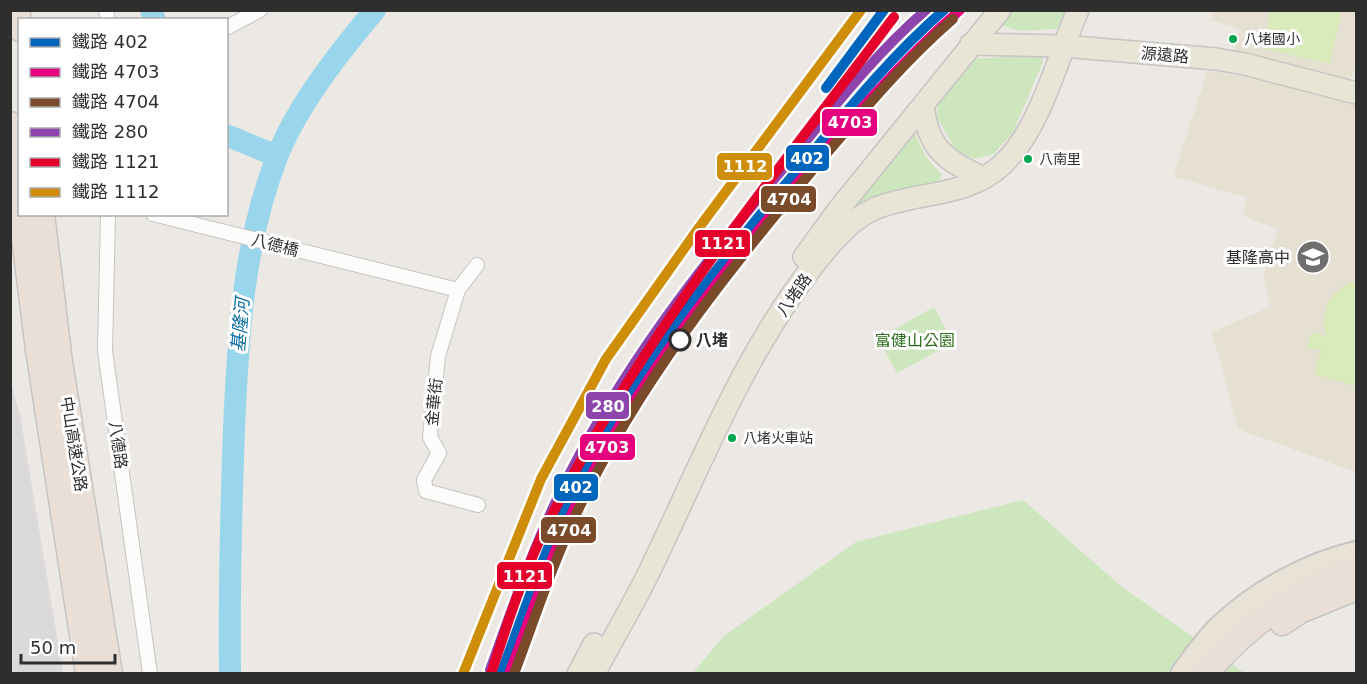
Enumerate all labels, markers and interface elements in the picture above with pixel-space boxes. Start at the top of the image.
legend [18,18,228,216]
text: 鐵路 402 [72,31,148,52]
place label: 八堵國小 [1244,31,1300,47]
marker: 八堵國小 [1227,33,1239,45]
street label: 源遠路 [1140,43,1190,67]
text: 鐵路 4703 [72,61,160,82]
text: 鐵路 4704 [72,91,160,112]
line badge: 4703 [821,108,878,137]
text: 4703 [828,113,872,132]
text: 鐵路 280 [72,121,148,142]
line badge: 402 [785,144,830,172]
text: 402 [790,149,824,168]
text: 鐵路 1121 [72,151,160,172]
place label: 八南里 [1039,151,1081,167]
line badge: 1112 [716,152,773,181]
marker: 八南里 [1022,153,1034,165]
text: 1112 [723,157,767,176]
text: 鐵路 1112 [72,181,160,202]
line badge: 4704 [760,185,817,213]
text: 4704 [767,190,811,209]
line badge: 1121 [694,229,751,258]
street label: 八德橋 [249,230,301,260]
text: 1121 [701,234,745,253]
school or university icon: 基隆高中 [1295,239,1331,275]
place label: 基隆高中 [1226,248,1290,267]
street label: 八堵路 [772,270,816,320]
water label: 基隆河 [227,294,253,353]
marker: 八堵 [669,329,691,351]
place label: 八堵 [696,331,728,350]
park label: 富健山公園 [875,331,955,350]
street label: 金華街 [422,377,446,427]
line badge: 280 [585,391,630,420]
street label: 中山高速公路 [57,395,91,493]
text: 280 [591,397,625,416]
street label: 八德路 [105,420,131,470]
place label: 八堵火車站 [743,430,813,446]
marker: 八堵火車站 [726,432,738,444]
line badge: 4703 [579,433,636,461]
text: 4703 [585,438,629,457]
line badge: 402 [553,473,599,502]
text: 402 [559,478,593,497]
line badge: 4704 [540,516,597,544]
text: 4704 [547,521,591,540]
line badge: 1121 [496,561,553,590]
text: 1121 [503,567,547,586]
scale bar [21,627,116,665]
text: 50 m [30,637,76,658]

